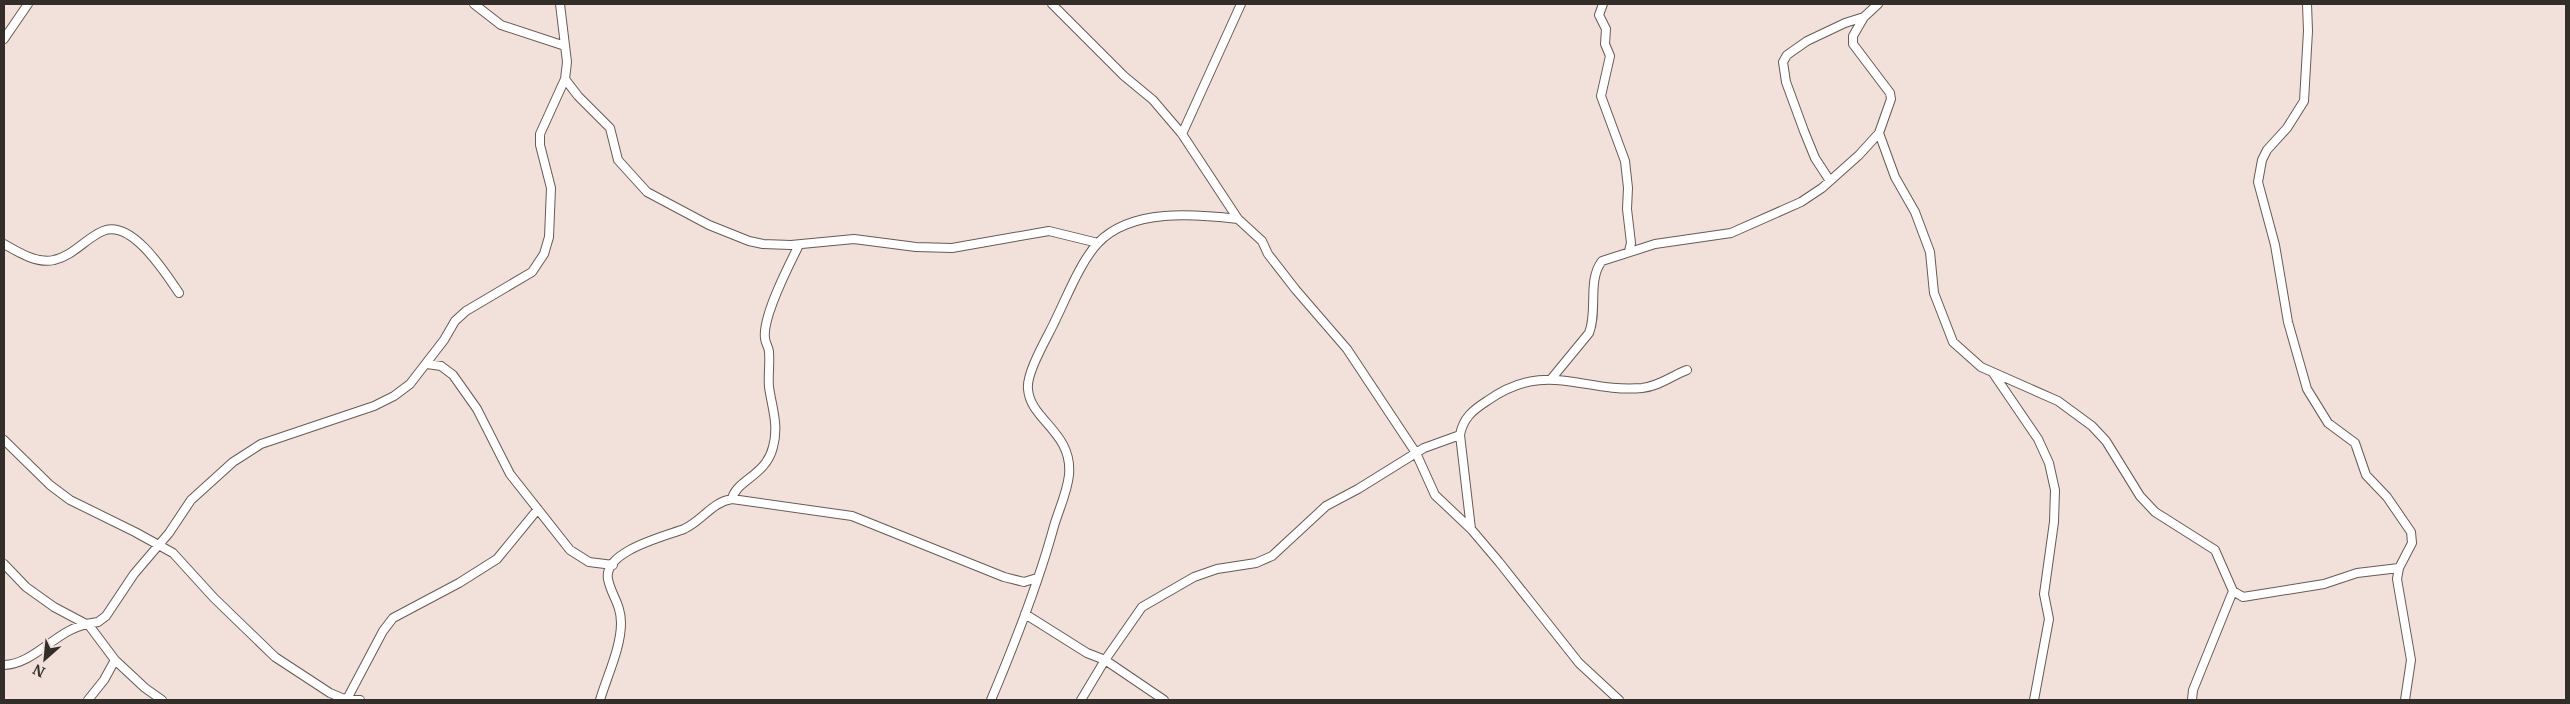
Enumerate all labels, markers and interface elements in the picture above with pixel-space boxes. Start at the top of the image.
north arrow [20,634,70,684]
text: N [30,660,48,681]

